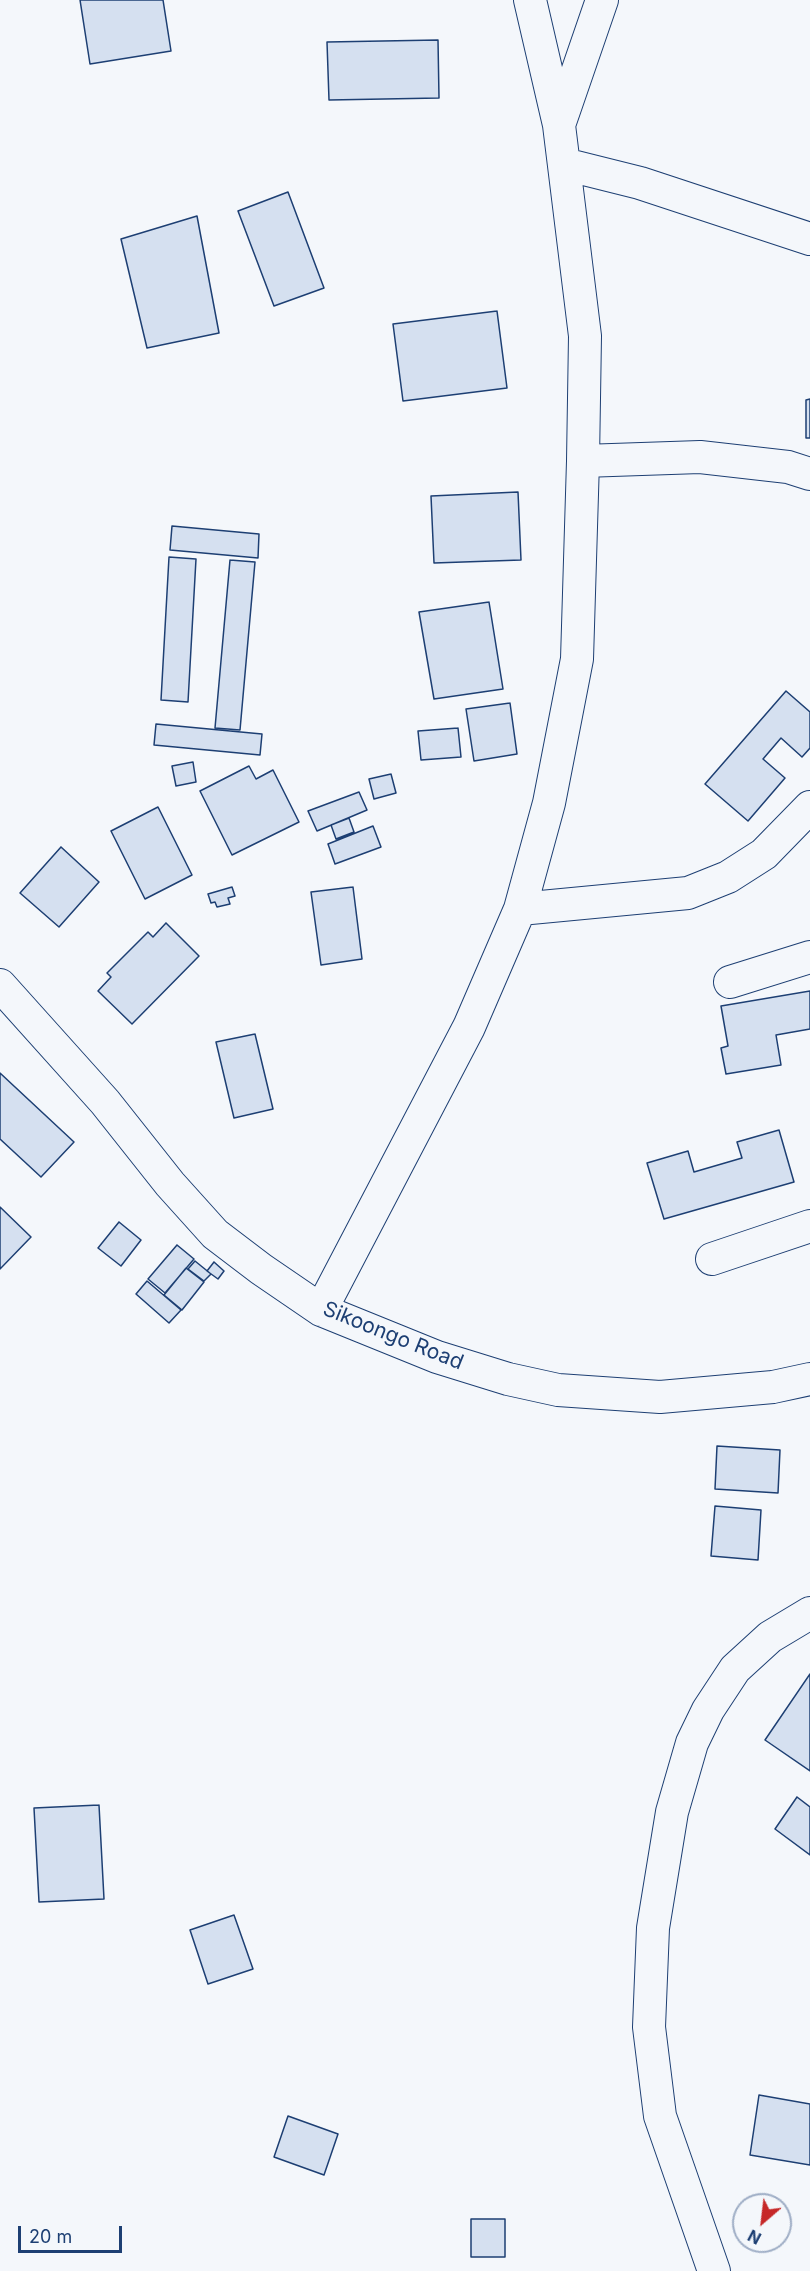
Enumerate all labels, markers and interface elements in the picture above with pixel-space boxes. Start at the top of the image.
street label: Sikoongo Road [319,1296,467,1376]
north arrow [732,2193,792,2253]
scale bar [21,2214,124,2252]
text: N [744,2225,765,2249]
text: 20 m [29,2226,72,2247]

